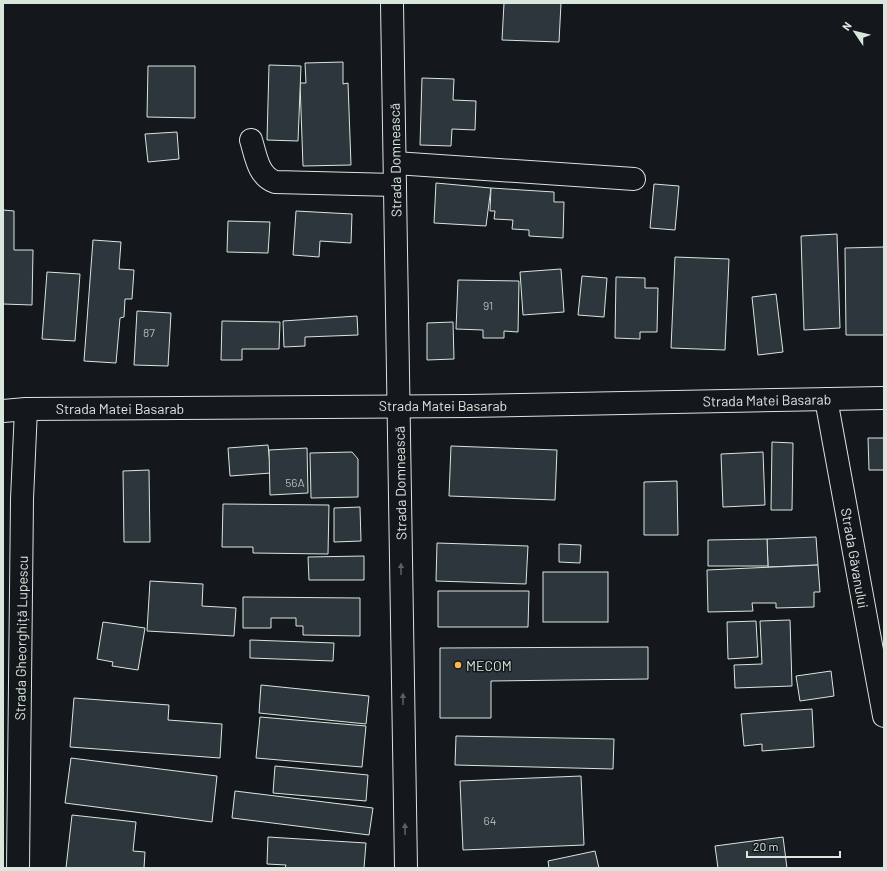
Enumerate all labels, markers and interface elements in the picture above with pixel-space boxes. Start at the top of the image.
north arrow [835,12,875,52]
text: N [839,19,854,33]
street label: Strada Domnească [386,103,404,217]
house number: 91 [483,298,493,312]
house number: 87 [143,325,155,339]
street label: Strada Matei Basarab [703,390,831,410]
street label: Strada Matei Basarab [379,397,507,414]
street label: Strada Matei Basarab [56,400,184,417]
street label: Strada Domnească [391,426,409,540]
house number: 56A [285,475,305,489]
street label: Strada Găvanului [838,506,872,610]
street label: Strada Gheorghiță Lupescu [11,555,31,721]
one-way arrow [398,562,404,575]
place label: MECOM [466,657,512,674]
marker: MECOM [453,660,463,670]
one-way arrow [400,692,406,705]
house number: 64 [484,813,496,827]
one-way arrow [402,823,409,835]
scale bar [747,833,840,859]
text: 20 m [753,839,779,853]

